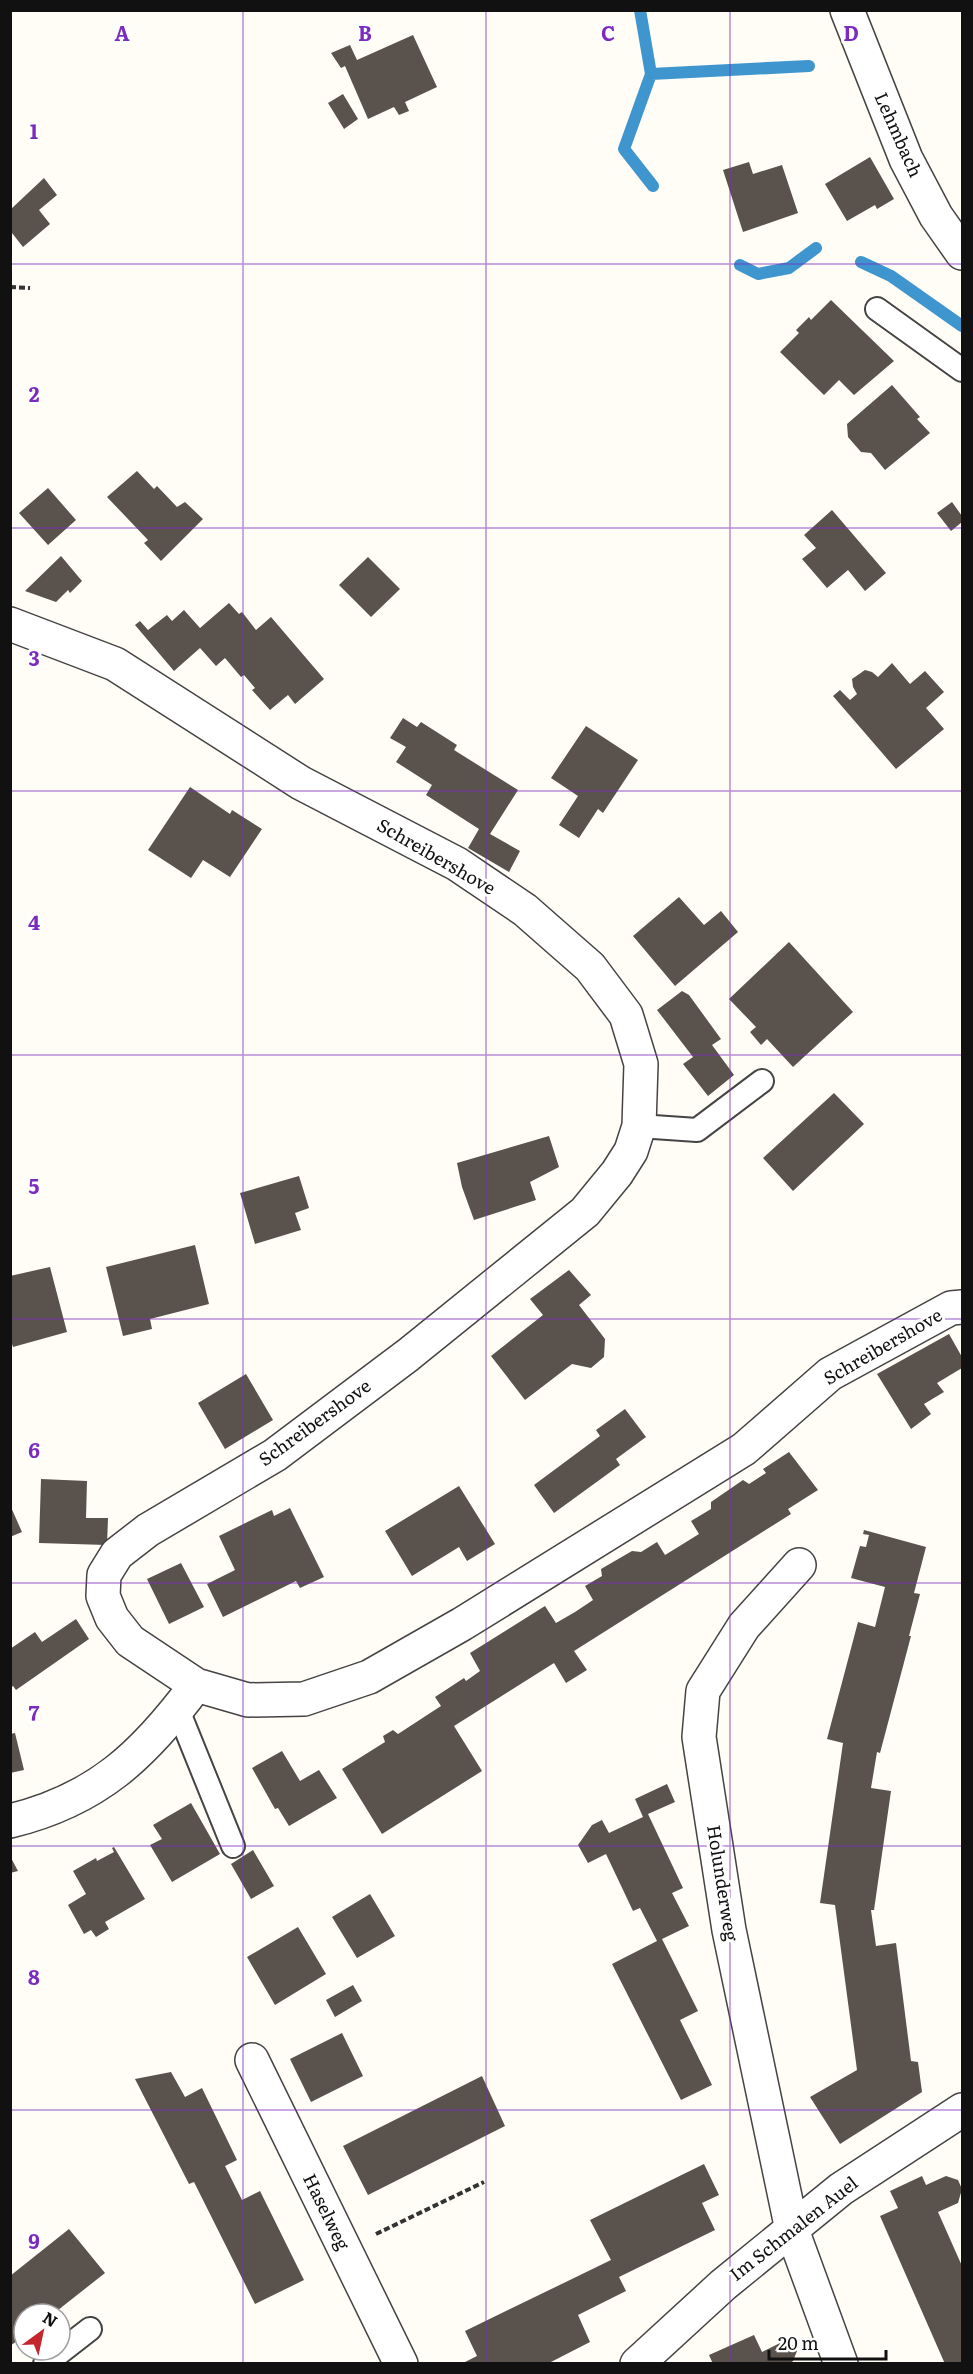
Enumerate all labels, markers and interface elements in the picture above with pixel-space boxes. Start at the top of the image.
text: A [114,17,130,47]
text: B [358,17,372,47]
text: C [601,17,615,47]
text: D [843,17,859,47]
street label: Lehmbach [869,88,930,181]
text: 1 [30,115,38,145]
text: 2 [29,378,40,408]
text: 3 [28,642,40,672]
street label: Schreibershove [372,811,501,901]
text: 4 [28,906,40,936]
text: 5 [29,1170,40,1200]
street label: Schreibershove [818,1301,947,1391]
street label: Schreibershove [252,1372,376,1472]
text: 6 [28,1434,40,1464]
text: 7 [29,1697,40,1727]
street label: Holunderweg [701,1823,746,1944]
text: 8 [28,1961,40,1991]
street label: Haselweg [297,2168,358,2255]
street label: Im Schmalen Auel [723,2169,863,2287]
text: 9 [28,2225,40,2255]
north arrow [12,2302,72,2362]
text: N [39,2305,63,2332]
scale bar [769,2323,886,2361]
text: 20 m [778,2329,819,2356]

